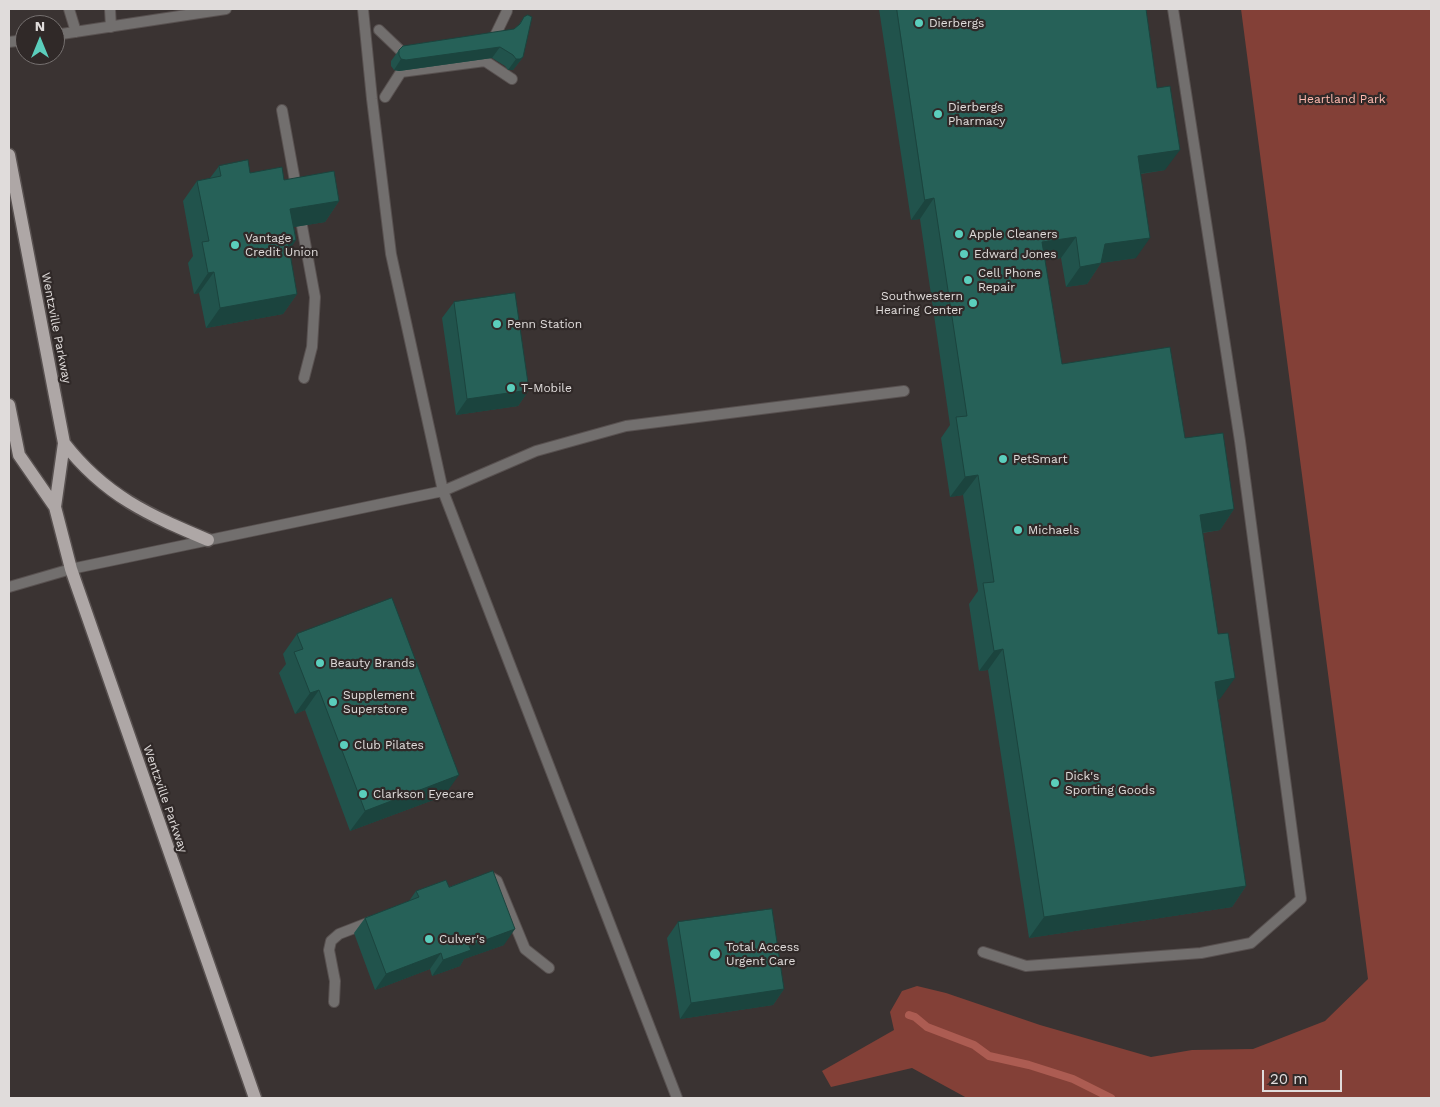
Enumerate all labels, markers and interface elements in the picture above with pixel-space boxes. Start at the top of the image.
north arrow [15,15,65,65]
place label: Dierbergs [929,16,984,30]
marker: Dierbergs [913,17,925,29]
text: N [35,18,45,34]
park label: Heartland Park [1298,92,1386,106]
place label: Dierbergs Pharmacy [948,100,1005,128]
marker: Dierbergs Pharmacy [932,108,944,120]
place label: Apple Cleaners [969,227,1058,241]
marker: Apple Cleaners [953,228,965,240]
place label: Vantage Credit Union [245,231,318,259]
marker: Vantage Credit Union [229,239,241,251]
place label: Edward Jones [974,247,1057,261]
marker: Edward Jones [958,248,970,260]
place label: Cell Phone Repair [978,266,1041,294]
street label: Wentzville Parkway [38,271,74,385]
marker: Cell Phone Repair [962,274,974,286]
place label: Southwestern Hearing Center [875,289,963,317]
marker: Southwestern Hearing Center [967,297,979,309]
place label: Penn Station [507,317,582,331]
marker: Penn Station [491,318,503,330]
place label: T-Mobile [521,381,572,395]
marker: T-Mobile [505,382,517,394]
place label: PetSmart [1013,452,1067,466]
marker: PetSmart [997,453,1009,465]
place label: Michaels [1028,523,1079,537]
marker: Michaels [1012,524,1024,536]
place label: Beauty Brands [330,656,415,670]
marker: Beauty Brands [314,657,326,669]
place label: Supplement Superstore [343,688,414,716]
marker: Supplement Superstore [327,696,339,708]
place label: Club Pilates [354,738,424,752]
marker: Club Pilates [338,739,350,751]
street label: Wentzville Parkway [140,743,190,855]
place label: Dick's Sporting Goods [1065,769,1155,797]
marker: Dick's Sporting Goods [1049,777,1061,789]
place label: Clarkson Eyecare [373,787,474,801]
marker: Clarkson Eyecare [357,788,369,800]
place label: Culver's [439,932,485,946]
marker: Culver's [423,933,435,945]
place label: Total Access Urgent Care [726,940,799,968]
marker: Total Access Urgent Care [708,947,722,961]
scale bar [1265,1060,1345,1092]
text: 20 m [1270,1070,1308,1088]

